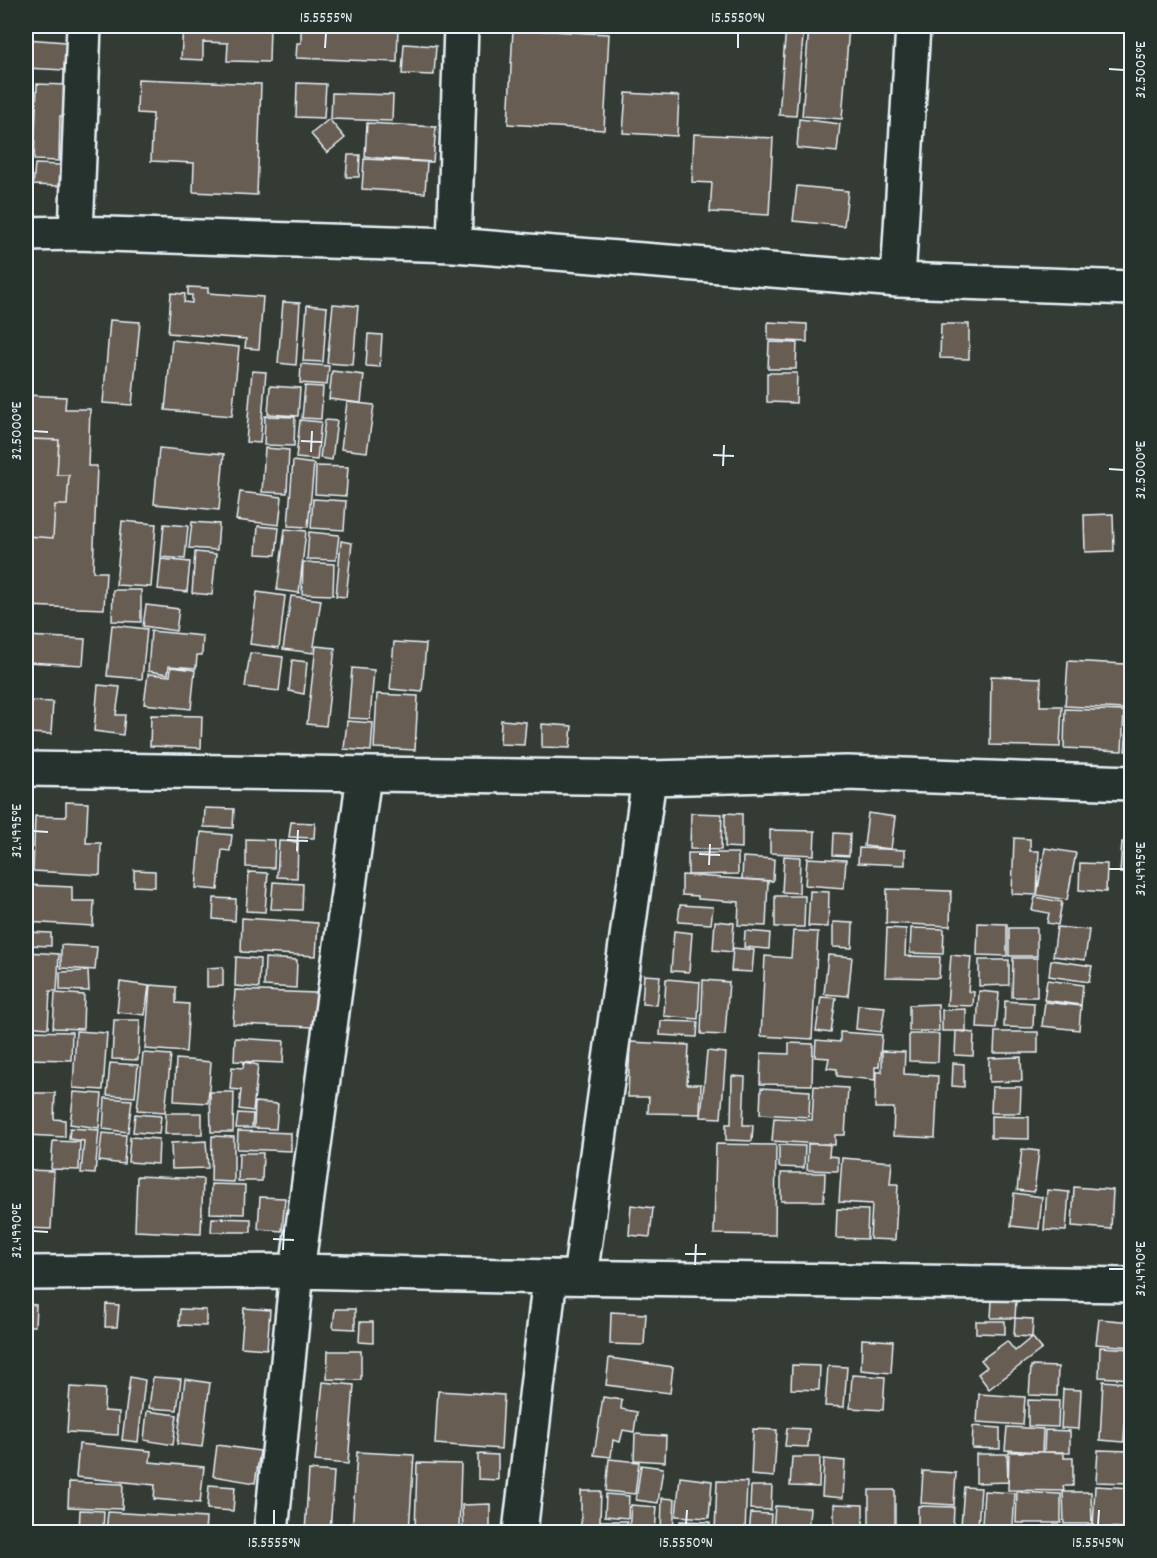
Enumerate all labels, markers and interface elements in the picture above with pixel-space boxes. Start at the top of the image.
text: 15.5555°N [300,8,352,30]
text: 15.5550°N [711,8,765,30]
text: 32.5005°E [1131,41,1153,99]
text: 32.5000°E [7,401,29,460]
text: 32.5000°E [1131,440,1153,499]
text: 32.4995°E [7,804,29,858]
text: 32.4995°E [1131,842,1153,896]
text: 32.4990°E [7,1203,29,1259]
text: 32.4990°E [1131,1241,1153,1297]
text: 15.5555°N [248,1533,300,1555]
text: 15.5550°N [659,1533,713,1555]
text: 15.5545°N [1072,1533,1124,1555]

